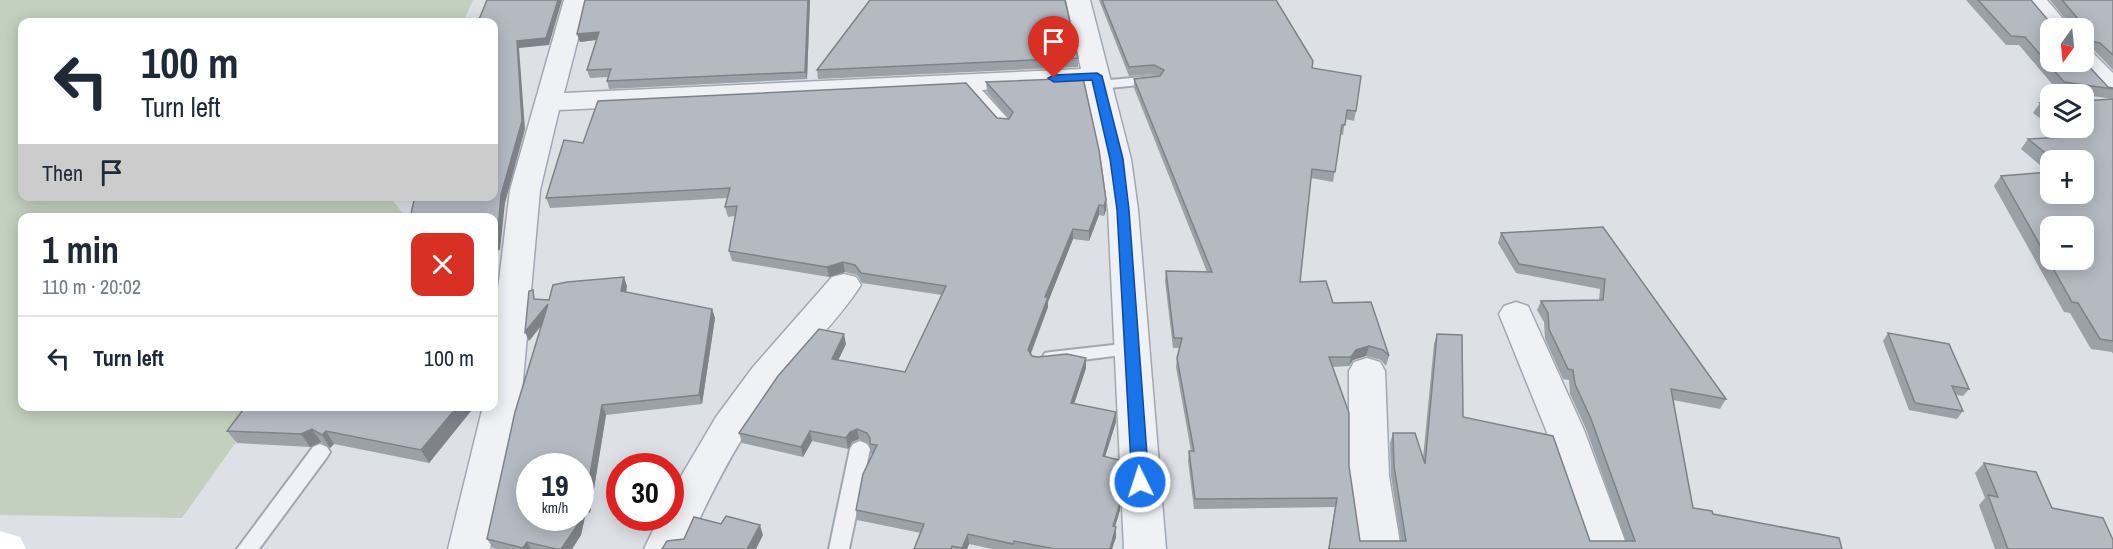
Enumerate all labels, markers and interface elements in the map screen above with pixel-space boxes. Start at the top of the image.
pin [1028,16,1079,78]
north arrow [2040,18,2094,72]
map controls [2040,18,2094,270]
icon: arrive [1037,25,1070,58]
text: 100 m [141,35,239,91]
icon: left [42,42,120,120]
button: layers [2040,84,2094,138]
text: Turn left [141,89,220,125]
button: + [2040,150,2094,204]
icon: arrive [95,156,128,189]
text: Then [42,158,83,188]
button: − [2040,216,2094,270]
text: 1 min [42,226,119,274]
button: close [411,233,474,296]
text: 110 m · 20:02 [42,273,141,300]
icon: left [42,342,75,375]
text: Turn left [93,343,164,373]
text: 100 m [424,343,474,373]
position arrow [1108,450,1172,514]
speed limit sign: 30 [606,453,684,531]
text: 19 [541,465,569,505]
text: km/h [542,497,568,518]

